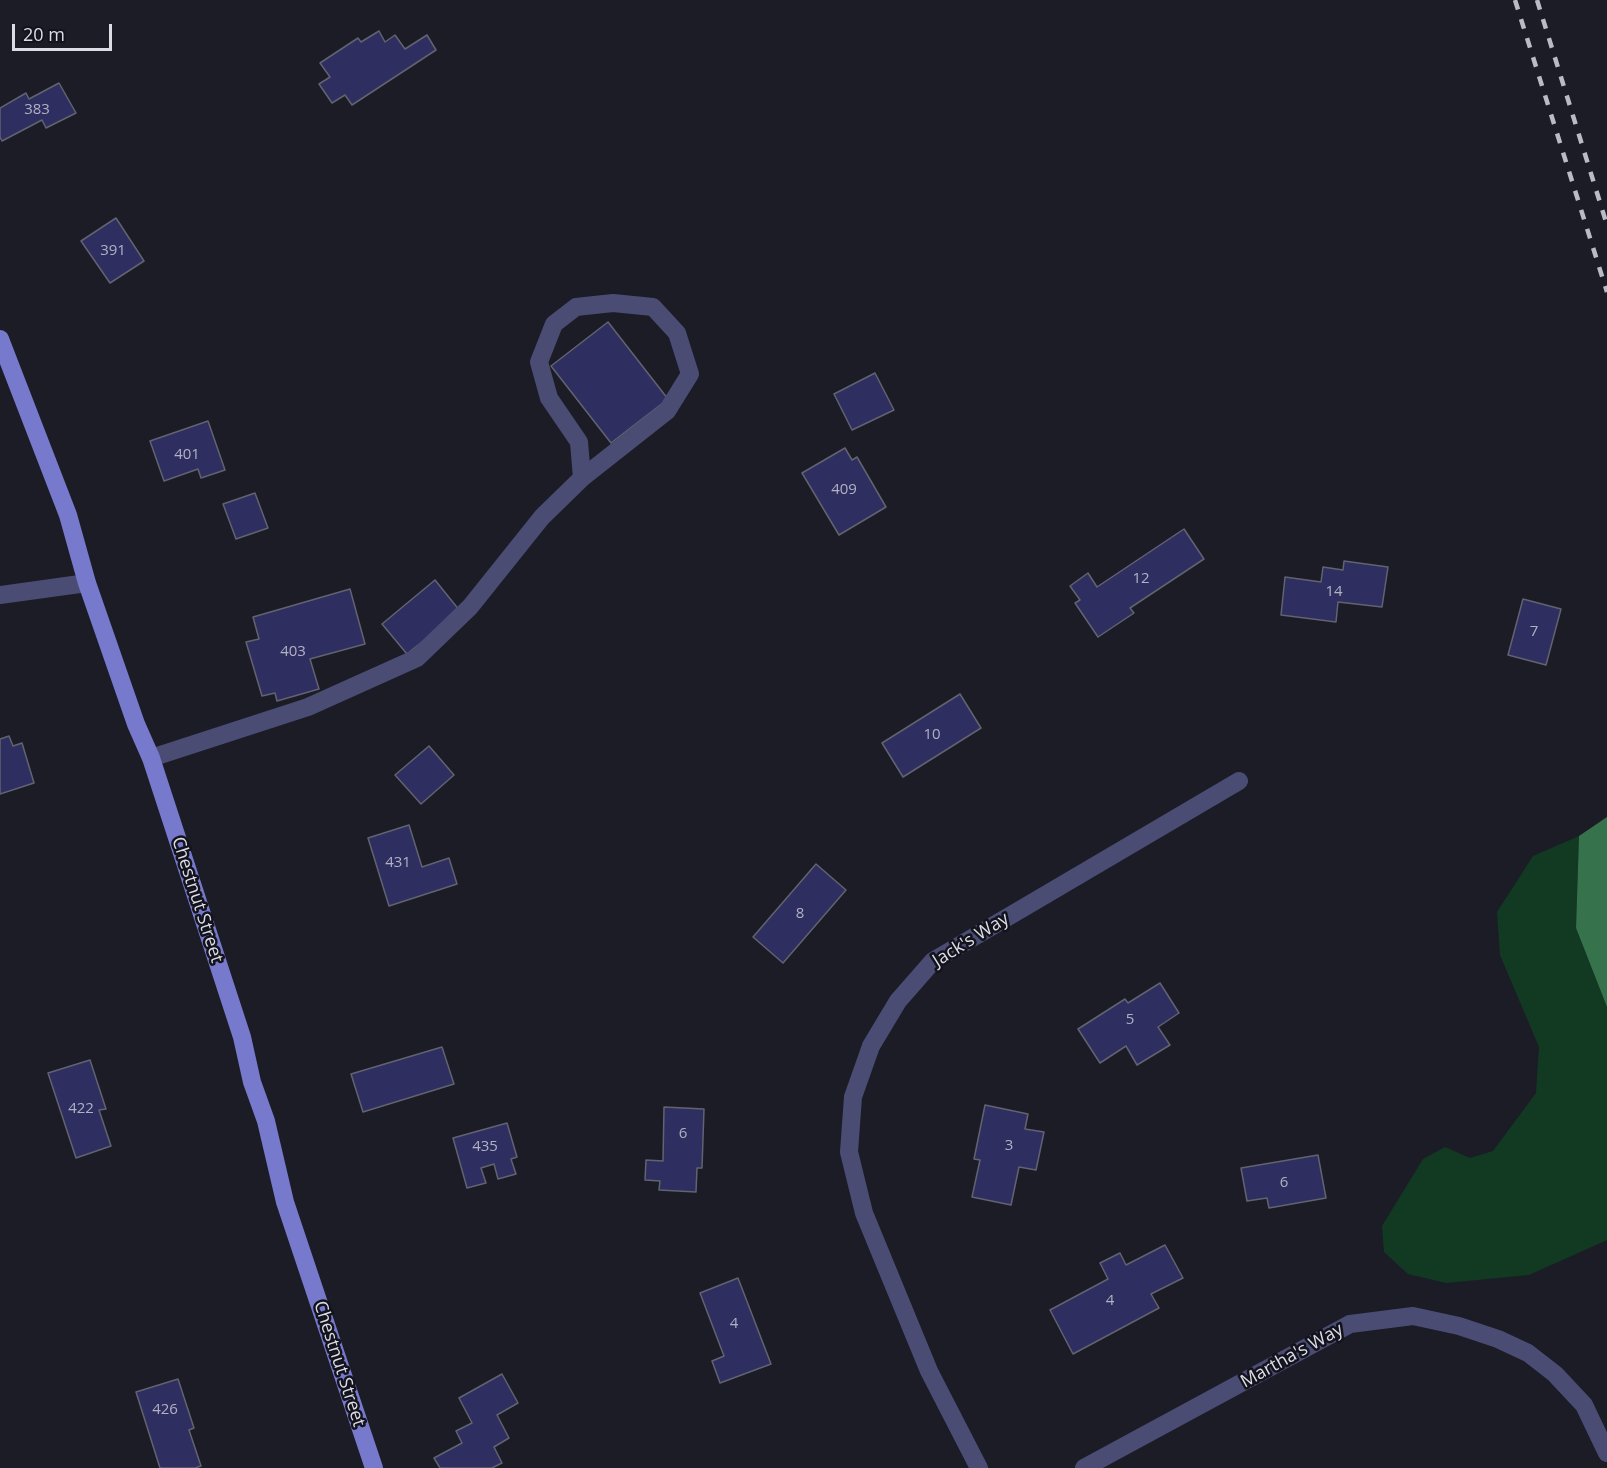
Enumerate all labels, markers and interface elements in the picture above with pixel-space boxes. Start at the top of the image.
scale bar [15,12,116,50]
text: 20 m [23,22,65,46]
house number: 383 [24,101,50,119]
house number: 391 [100,242,126,260]
house number: 401 [174,446,200,464]
house number: 409 [831,481,857,499]
house number: 12 [1132,570,1150,588]
house number: 14 [1325,583,1343,601]
house number: 7 [1530,623,1538,641]
house number: 403 [280,643,306,661]
house number: 10 [923,726,941,744]
street label: Chestnut Street [167,834,227,966]
house number: 431 [385,854,411,872]
house number: 8 [796,905,804,923]
street label: Jack's Way [929,908,1013,972]
house number: 5 [1126,1011,1134,1029]
house number: 422 [68,1100,94,1118]
house number: 6 [679,1125,687,1143]
house number: 3 [1005,1137,1013,1155]
house number: 435 [472,1138,498,1156]
house number: 6 [1280,1174,1288,1192]
house number: 4 [1106,1292,1114,1310]
street label: Chestnut Street [309,1298,369,1430]
house number: 4 [730,1315,738,1333]
street label: Martha's Way [1237,1319,1347,1393]
house number: 426 [152,1401,178,1419]

